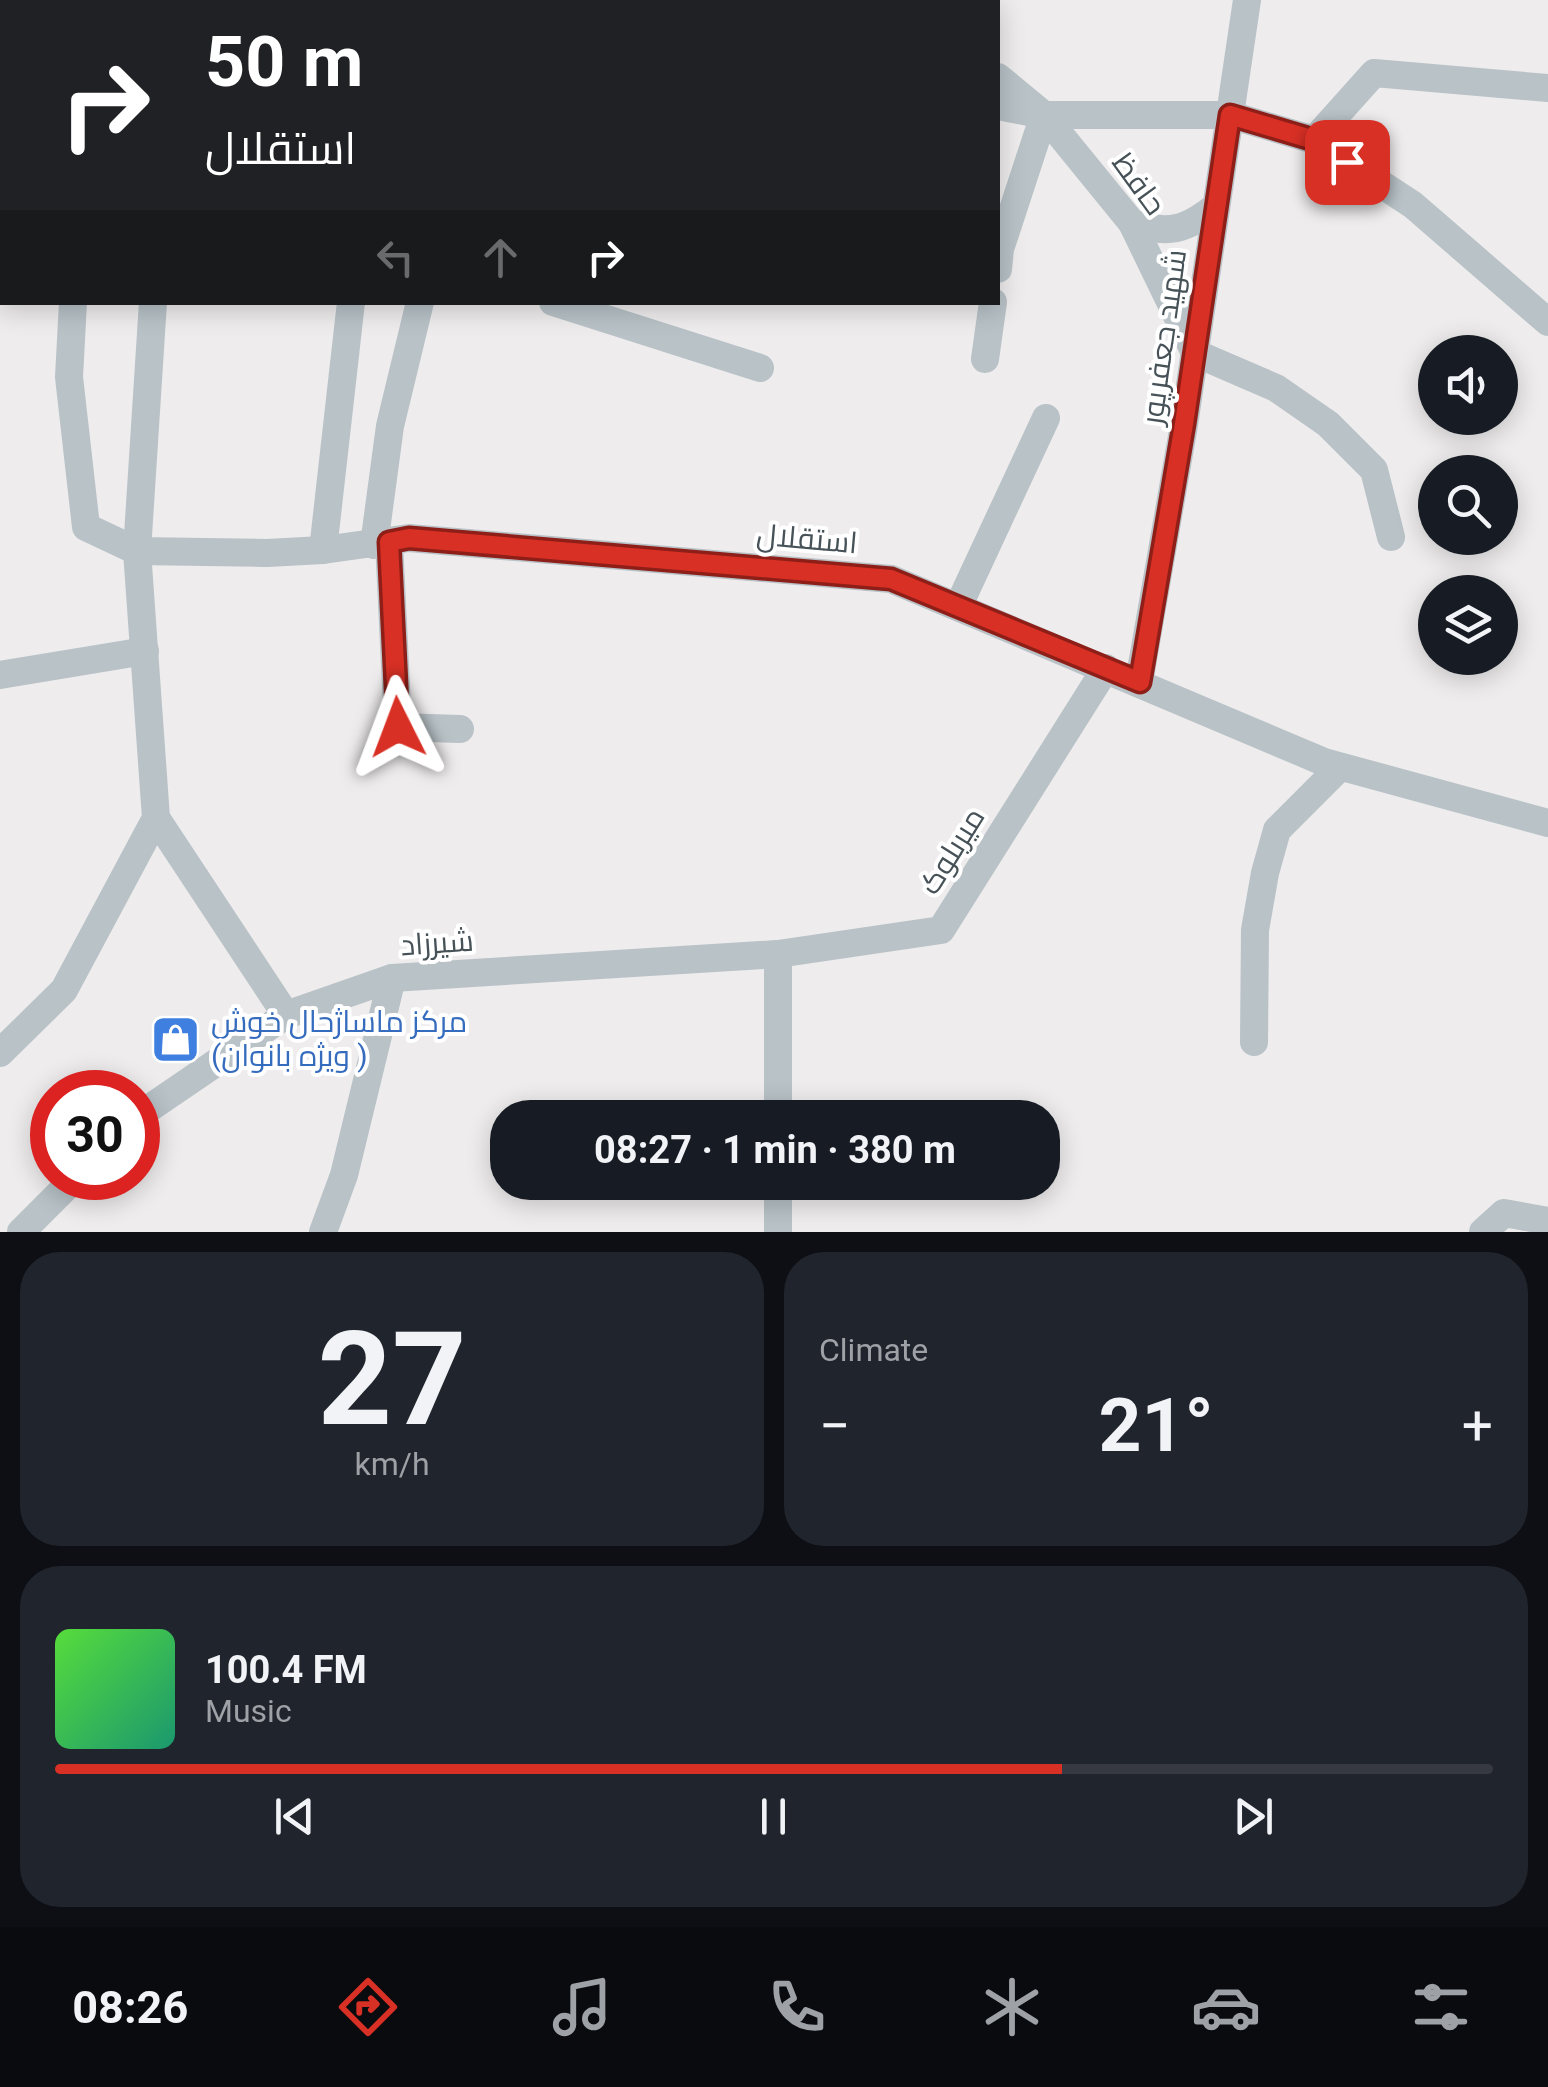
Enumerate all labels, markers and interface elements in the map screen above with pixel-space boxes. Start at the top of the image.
text: 50 m [205,21,363,103]
icon: right [40,40,170,170]
pin [1305,120,1390,205]
text: استقلال [205,122,356,175]
icon: arrive [1320,135,1375,190]
street label: حافظ [1105,146,1173,221]
icon: left [368,230,423,285]
icon: ahead [473,230,528,285]
icon: right [578,230,633,285]
street label: شهید جعفرپور [1134,247,1195,429]
map controls [1418,335,1518,675]
button: sound [1418,335,1518,435]
button: search [1418,455,1518,555]
street label: استقلال [755,517,859,560]
button: layers [1418,575,1518,675]
position arrow [346,675,450,779]
street label: میربلوک [912,801,992,900]
street label: شیرزاد [399,922,475,963]
place label: مرکز ماساژحال خوش (ویژه بانوان ) [211,1004,467,1073]
shop icon: مرکز ماساژحال خوش (ویژه بانوان ) [150,1013,202,1065]
speed limit sign: 30 [30,1070,160,1200]
text: 08:27 · 1 min · 380 m [594,1128,956,1172]
text: 27 [317,1303,467,1456]
text: Climate [819,1331,928,1369]
text: 21° [1098,1381,1214,1469]
text: − [819,1394,850,1458]
text: + [1462,1394,1493,1458]
text: km/h [354,1445,430,1483]
text: 100.4 FM [205,1648,367,1692]
text: Music [205,1692,292,1730]
icon: previous [267,1789,322,1844]
icon: pause [746,1789,801,1844]
icon: next [1226,1789,1281,1844]
icon: directions [333,1972,403,2042]
icon: music [547,1972,617,2042]
icon: phone [762,1972,832,2042]
icon: climate [977,1972,1047,2042]
icon: car [1191,1972,1261,2042]
icon: filters [1406,1972,1476,2042]
text: 08:26 [72,1981,188,2034]

